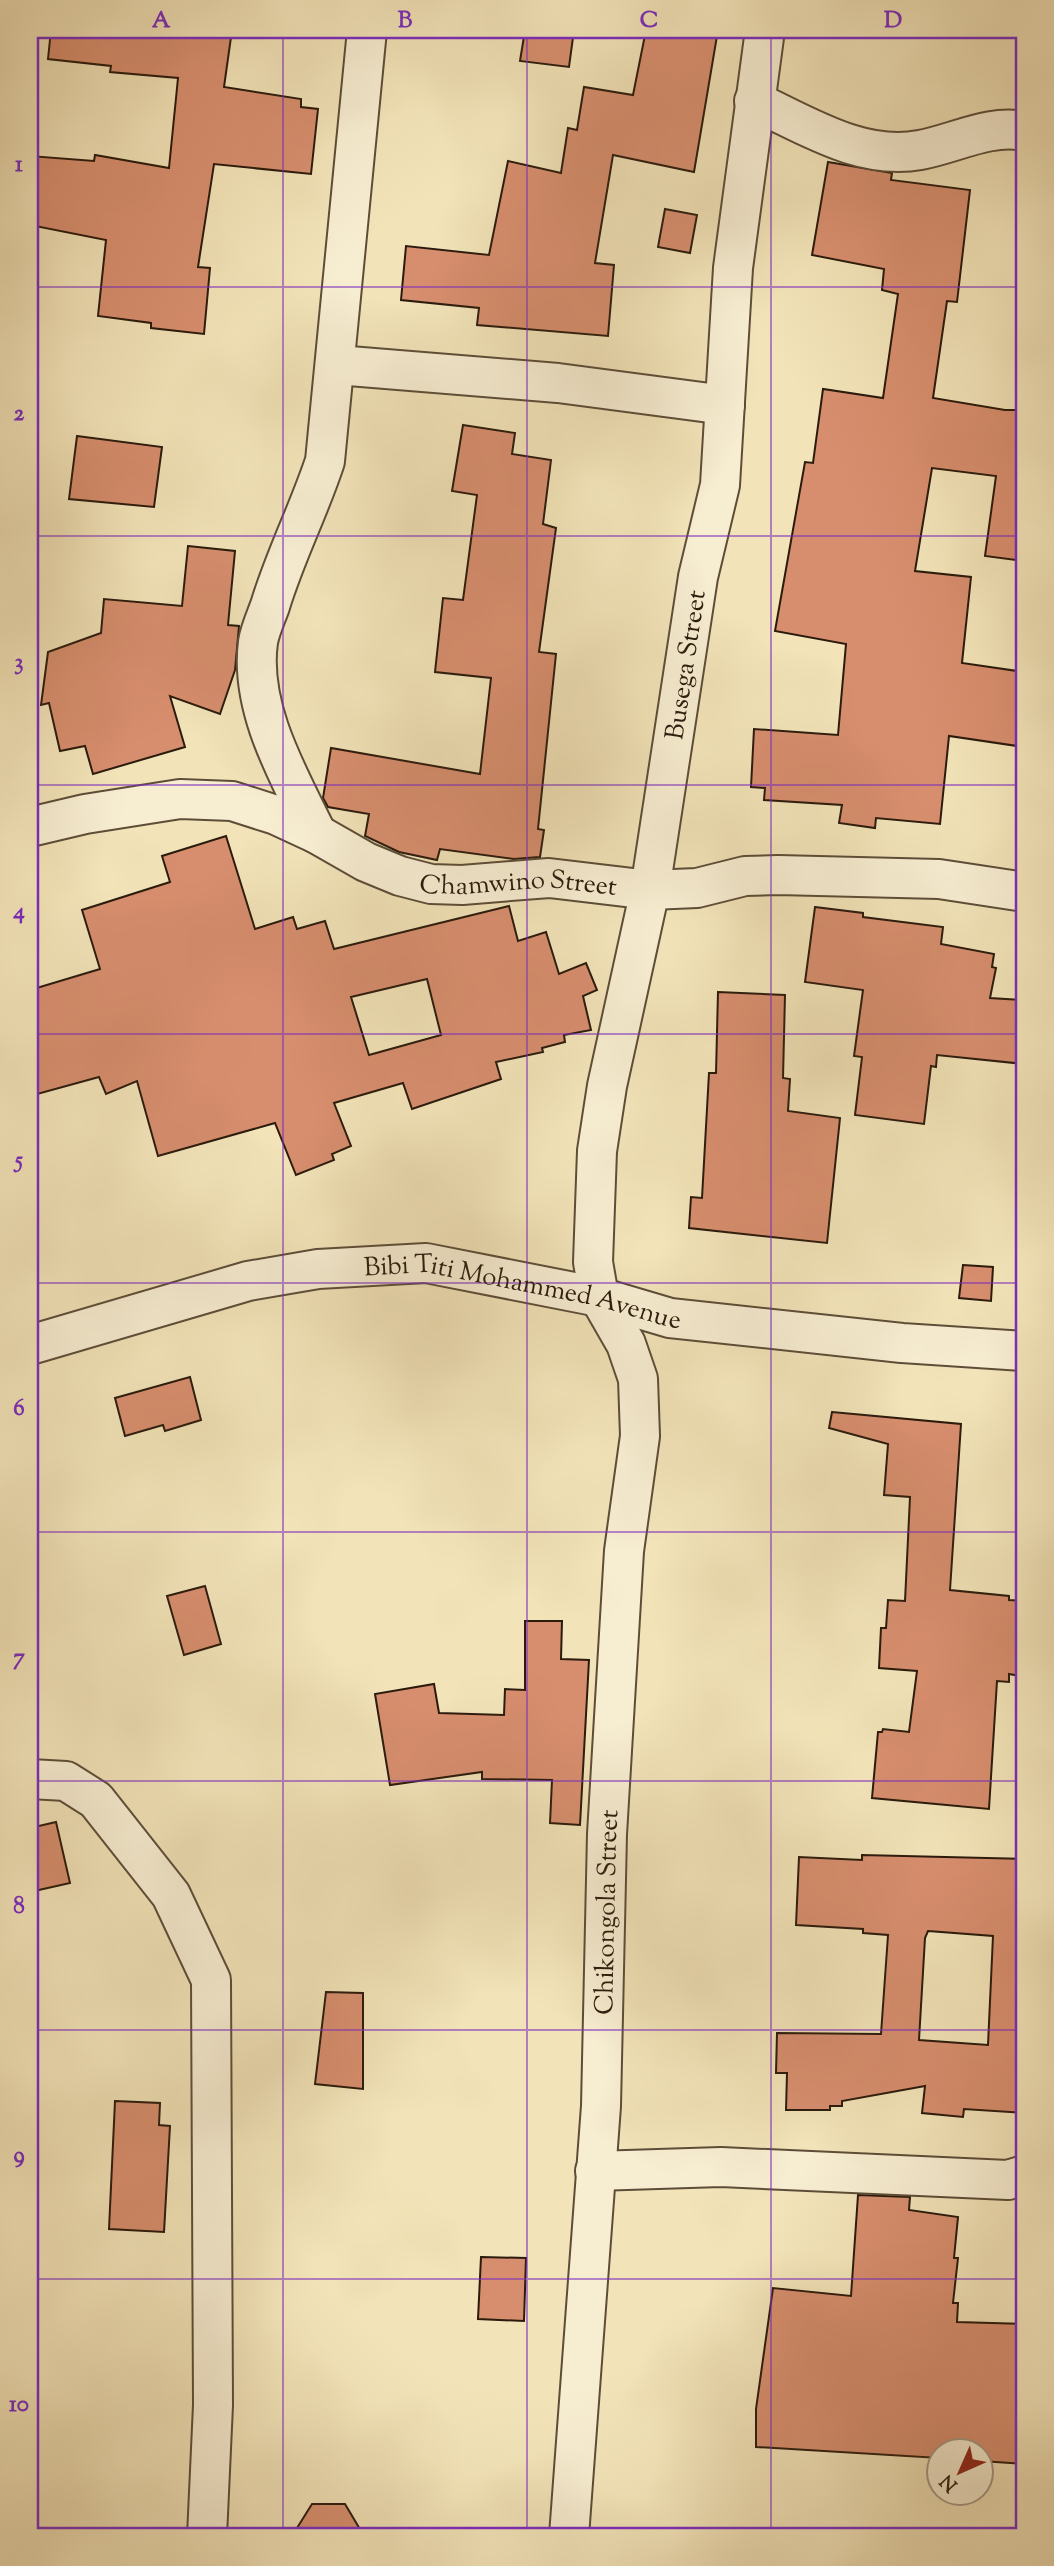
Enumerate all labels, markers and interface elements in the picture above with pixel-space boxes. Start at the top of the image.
text: A [152,5,171,38]
text: B [398,5,413,38]
text: C [640,5,658,38]
text: D [884,5,902,38]
text: 1 [15,149,23,182]
text: 2 [14,398,25,431]
street label: Busega Street [657,588,717,743]
text: 3 [14,647,24,680]
street label: Chamwino Street [415,862,619,907]
text: 4 [12,896,25,929]
text: 5 [13,1145,23,1178]
street label: Bibi Titi Mohammed Avenue [363,1247,683,1340]
text: 6 [13,1393,25,1426]
text: 7 [13,1642,25,1675]
street label: Chikongola Street [587,1809,629,2015]
text: 8 [13,1891,25,1924]
text: 9 [13,2140,25,2173]
text: 10 [9,2389,29,2422]
north arrow [925,2436,995,2506]
text: N [935,2467,965,2497]

